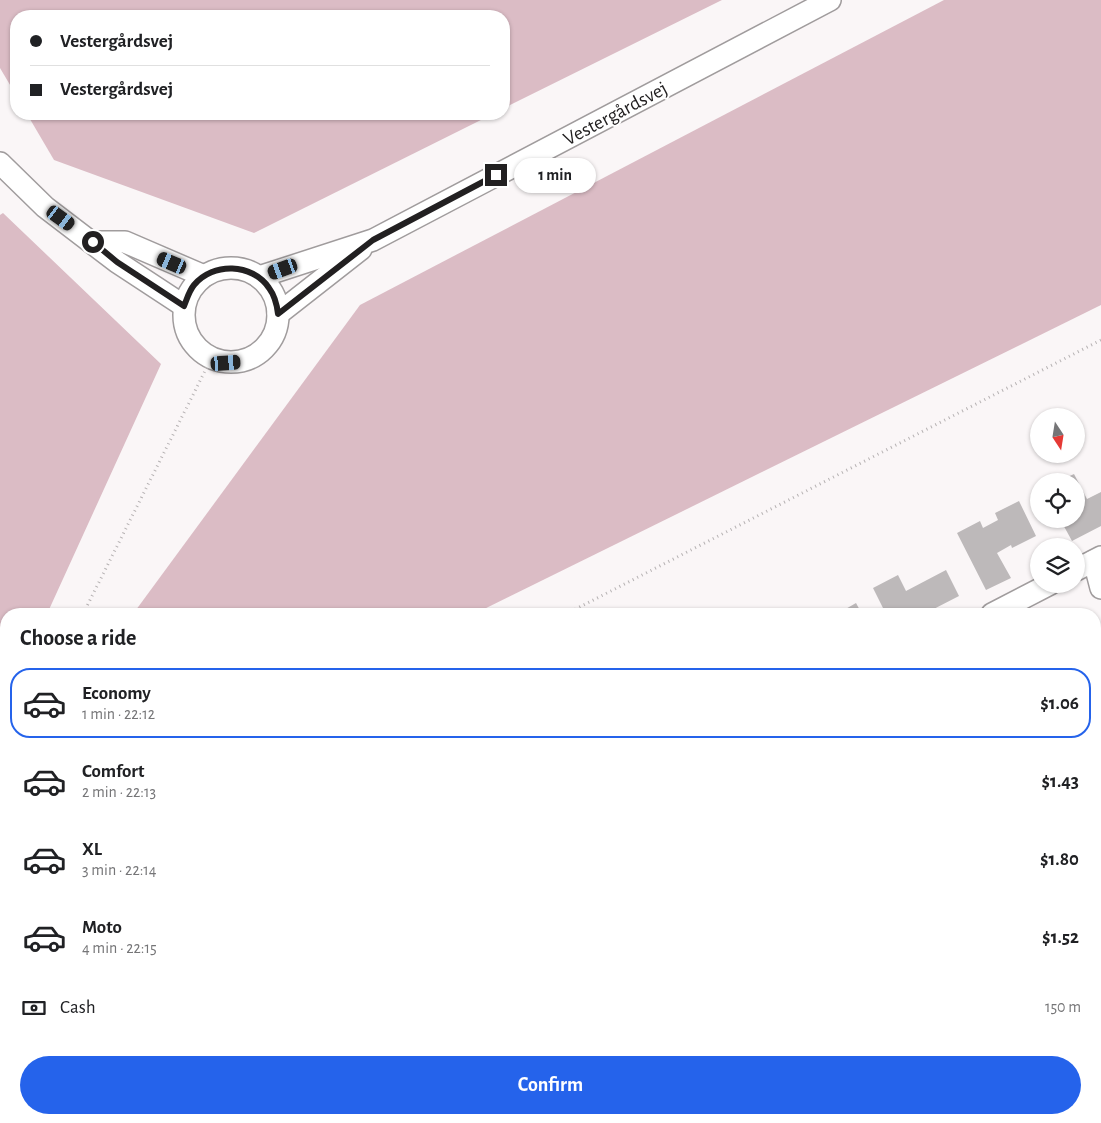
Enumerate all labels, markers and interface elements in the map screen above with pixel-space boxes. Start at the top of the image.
text: Vestergårdsvej [60,32,173,51]
street label: Vestergårdsvej [560,78,671,150]
text: Vestergårdsvej [60,80,173,99]
callout: 1 min [514,158,596,192]
route end [485,164,507,186]
text: 1 min [538,167,572,183]
car [44,203,77,233]
route start [82,231,104,253]
car [155,250,188,276]
car [266,257,299,281]
car [210,354,241,372]
north arrow [1030,408,1085,462]
map controls [1030,408,1085,593]
button: locate [1030,473,1085,528]
button: layers [1030,538,1085,593]
text: Choose a ride [20,627,136,649]
icon: car [22,681,67,726]
text: Economy [82,684,151,703]
text: $1.06 [1040,694,1079,713]
text: 1 min · 22:12 [82,706,155,722]
icon: car [22,759,67,804]
text: Comfort [82,762,144,781]
text: $1.43 [1042,772,1079,791]
text: 2 min · 22:13 [82,784,156,800]
icon: car [22,837,67,882]
text: XL [82,840,102,859]
text: $1.80 [1040,850,1079,869]
text: 3 min · 22:14 [82,862,157,878]
icon: car [22,915,67,960]
text: Moto [82,918,122,937]
text: $1.52 [1042,928,1079,947]
text: 4 min · 22:15 [82,940,157,956]
icon: cash [20,994,48,1022]
text: Cash [60,998,96,1017]
text: 150 m [1045,999,1081,1015]
button: Confirm [20,1056,1081,1114]

